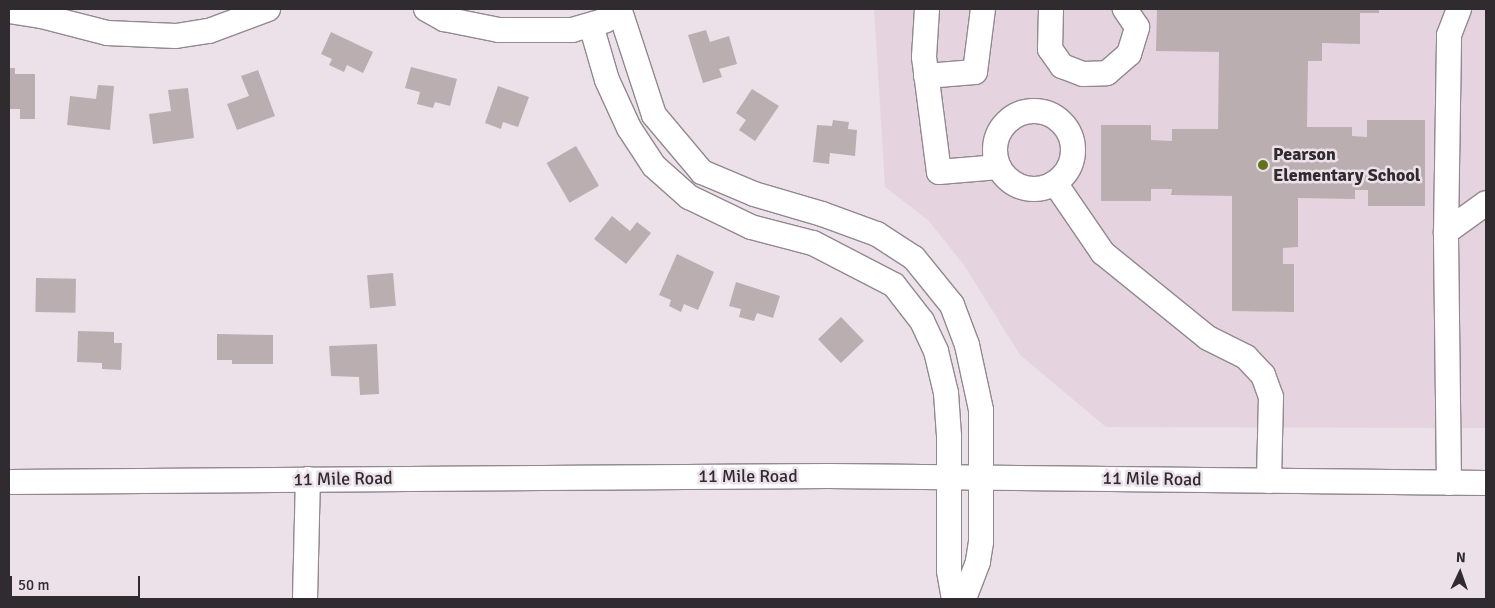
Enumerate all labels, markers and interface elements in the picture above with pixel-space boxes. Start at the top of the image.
place label: Pearson Elementary School [1273,144,1420,186]
marker: Pearson Elementary School [1257,159,1269,171]
street label: 11 Mile Road [698,465,798,487]
street label: 11 Mile Road [293,467,393,491]
street label: 11 Mile Road [1102,467,1202,491]
north arrow [1435,548,1485,598]
text: N [1455,549,1466,566]
scale bar [12,566,142,598]
text: 50 m [18,576,49,594]

